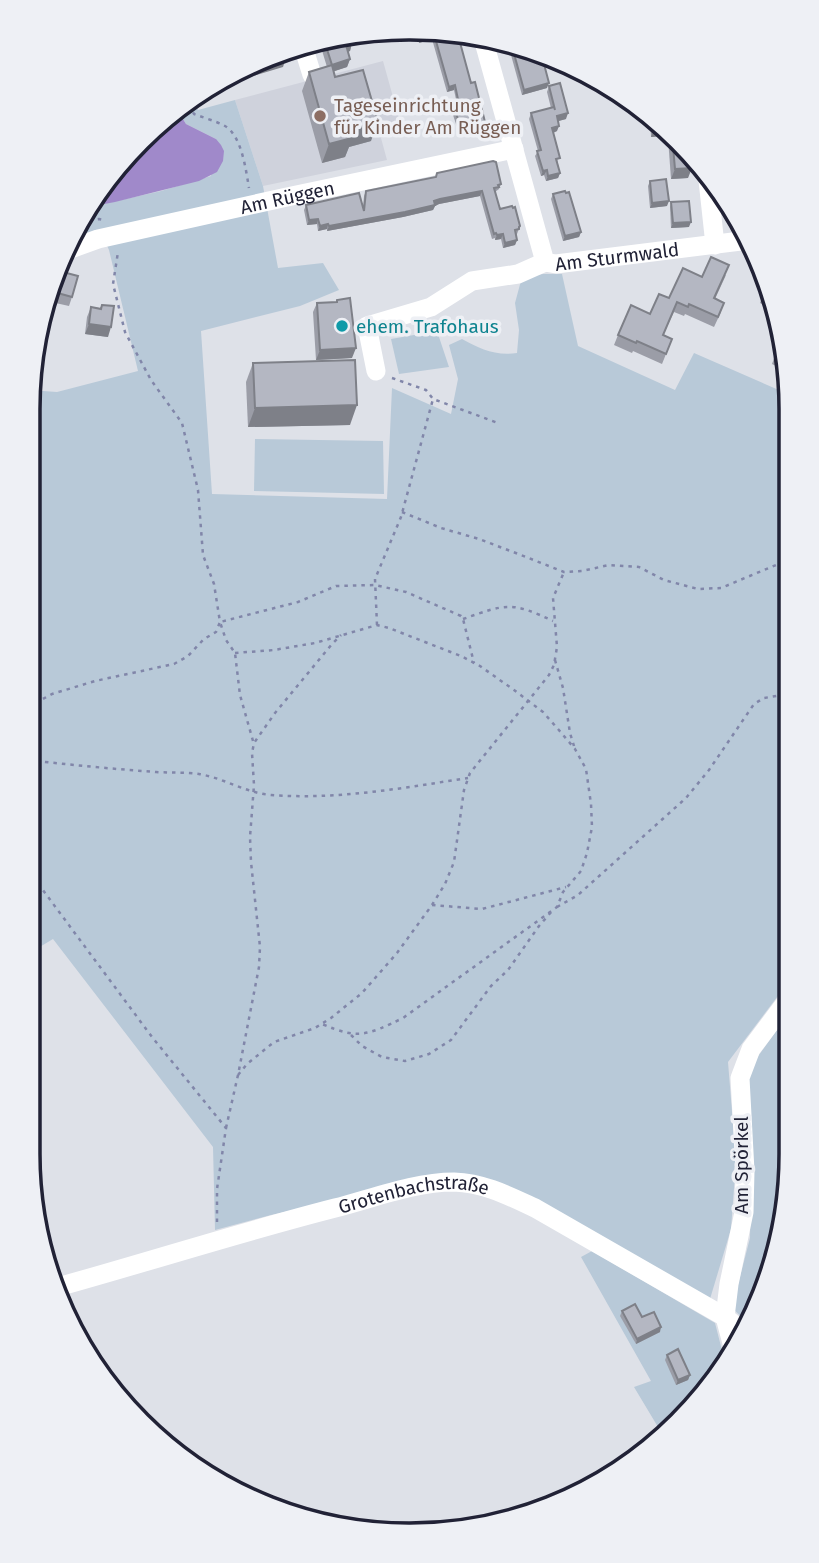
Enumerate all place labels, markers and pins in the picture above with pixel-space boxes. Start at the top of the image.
place label: Tageseinrichtung für Kinder Am Rüggen [334,94,521,139]
marker: Tageseinrichtung für Kinder Am Rüggen [312,108,328,124]
place label: ehem. Trafohaus [356,315,499,338]
marker: ehem. Trafohaus [334,318,350,334]

